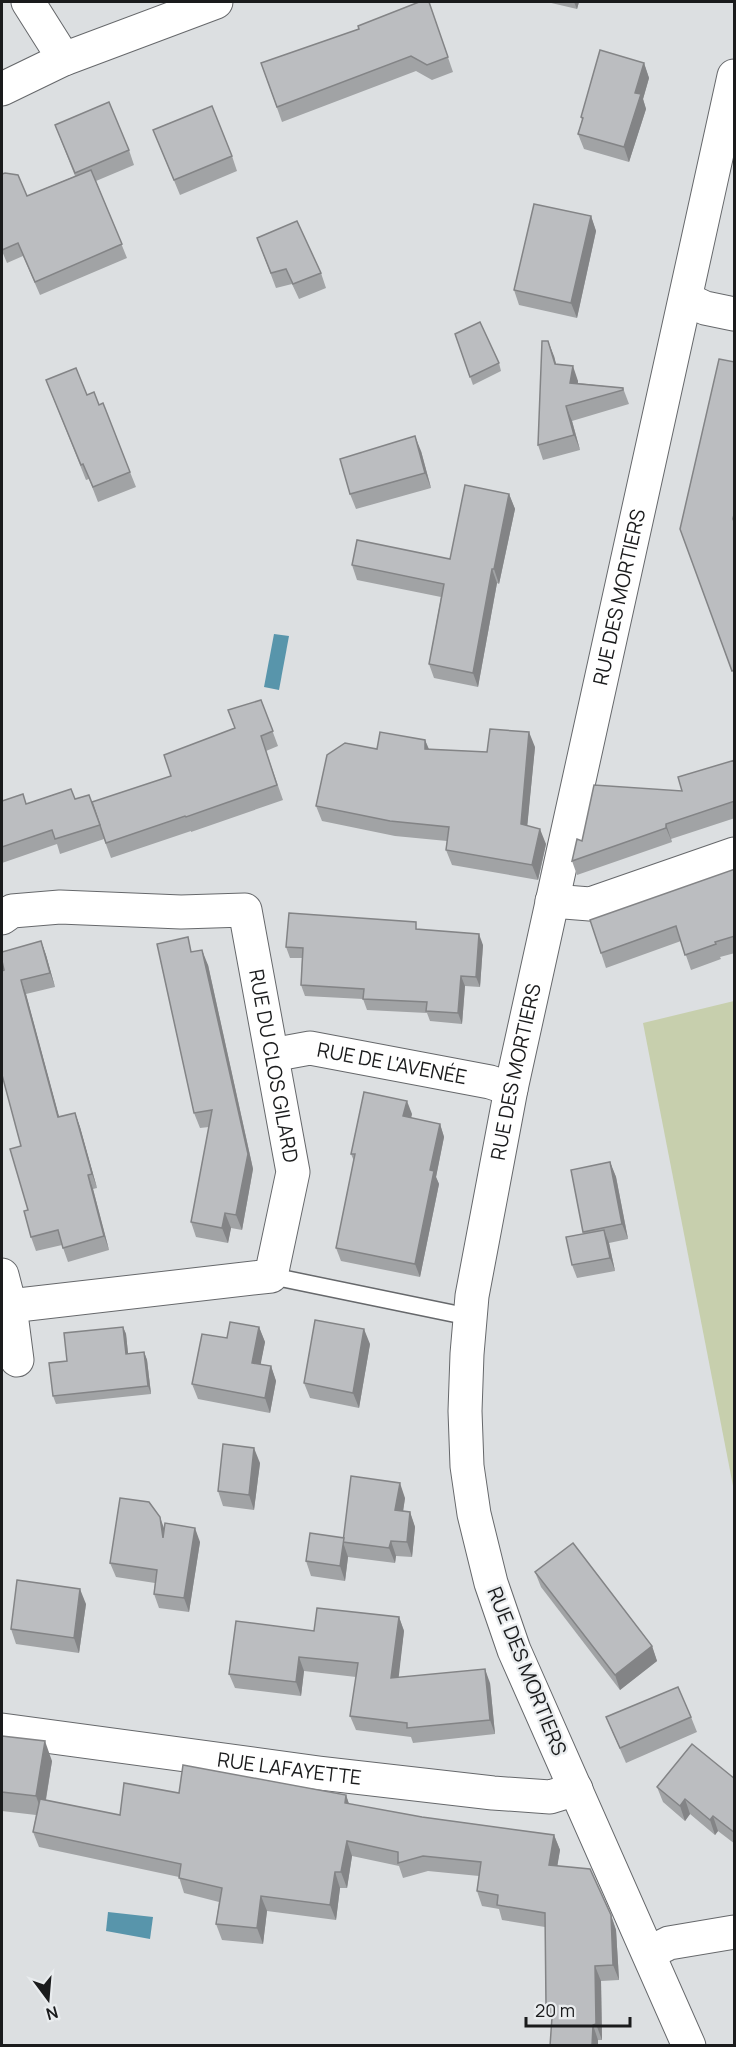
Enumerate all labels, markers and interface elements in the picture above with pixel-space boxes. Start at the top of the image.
street label: RUE DES MORTIERS [586,506,651,688]
street label: RUE DU CLOS GILARD [243,967,305,1165]
street label: RUE DES MORTIERS [484,981,547,1162]
street label: RUE DE L'AVENÉE [315,1036,469,1090]
street label: RUE DES MORTIERS [481,1583,574,1759]
street label: RUE LAFAYETTE [216,1745,363,1791]
north arrow [18,1969,78,2029]
scale bar [526,1990,630,2028]
text: 20 m [535,1998,575,2022]
text: N [44,2001,61,2026]

